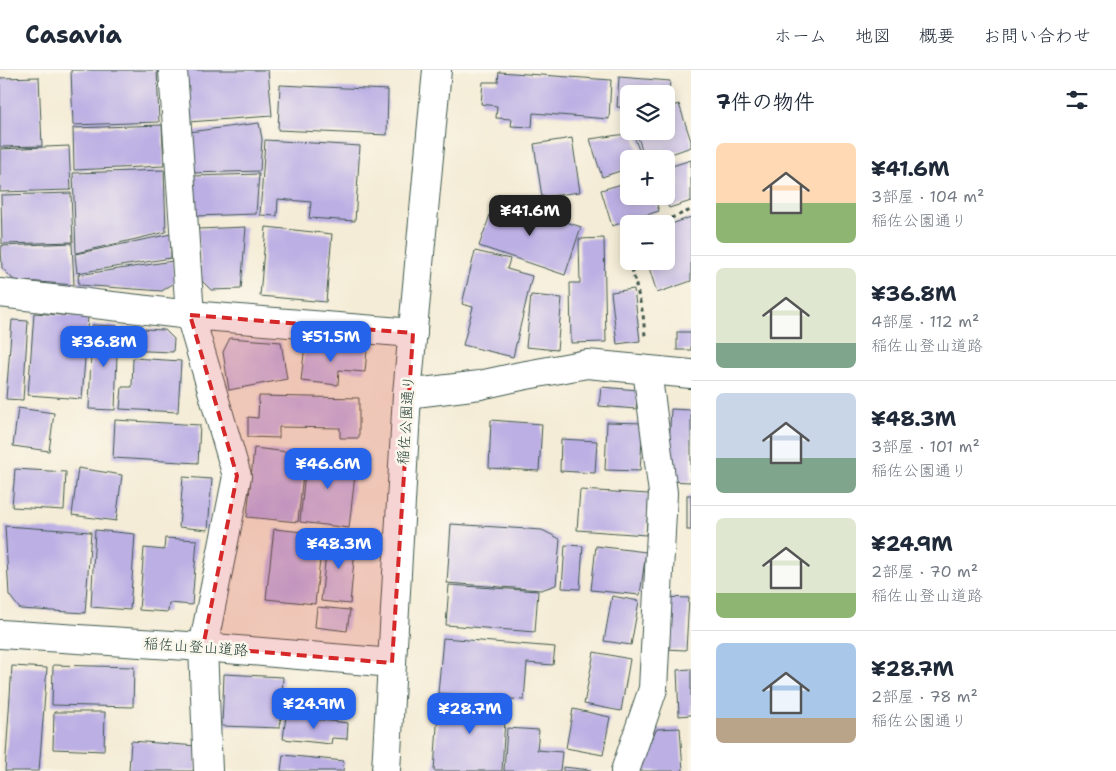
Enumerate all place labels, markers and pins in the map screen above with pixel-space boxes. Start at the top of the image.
pin: ¥41.6M [489,194,571,237]
pin: ¥51.5M [290,320,372,363]
pin: ¥36.8M [63,326,145,368]
pin: ¥46.6M [287,448,369,490]
pin: ¥48.3M [298,528,380,570]
pin: ¥24.9M [273,688,355,730]
pin: ¥28.7M [429,692,511,735]

